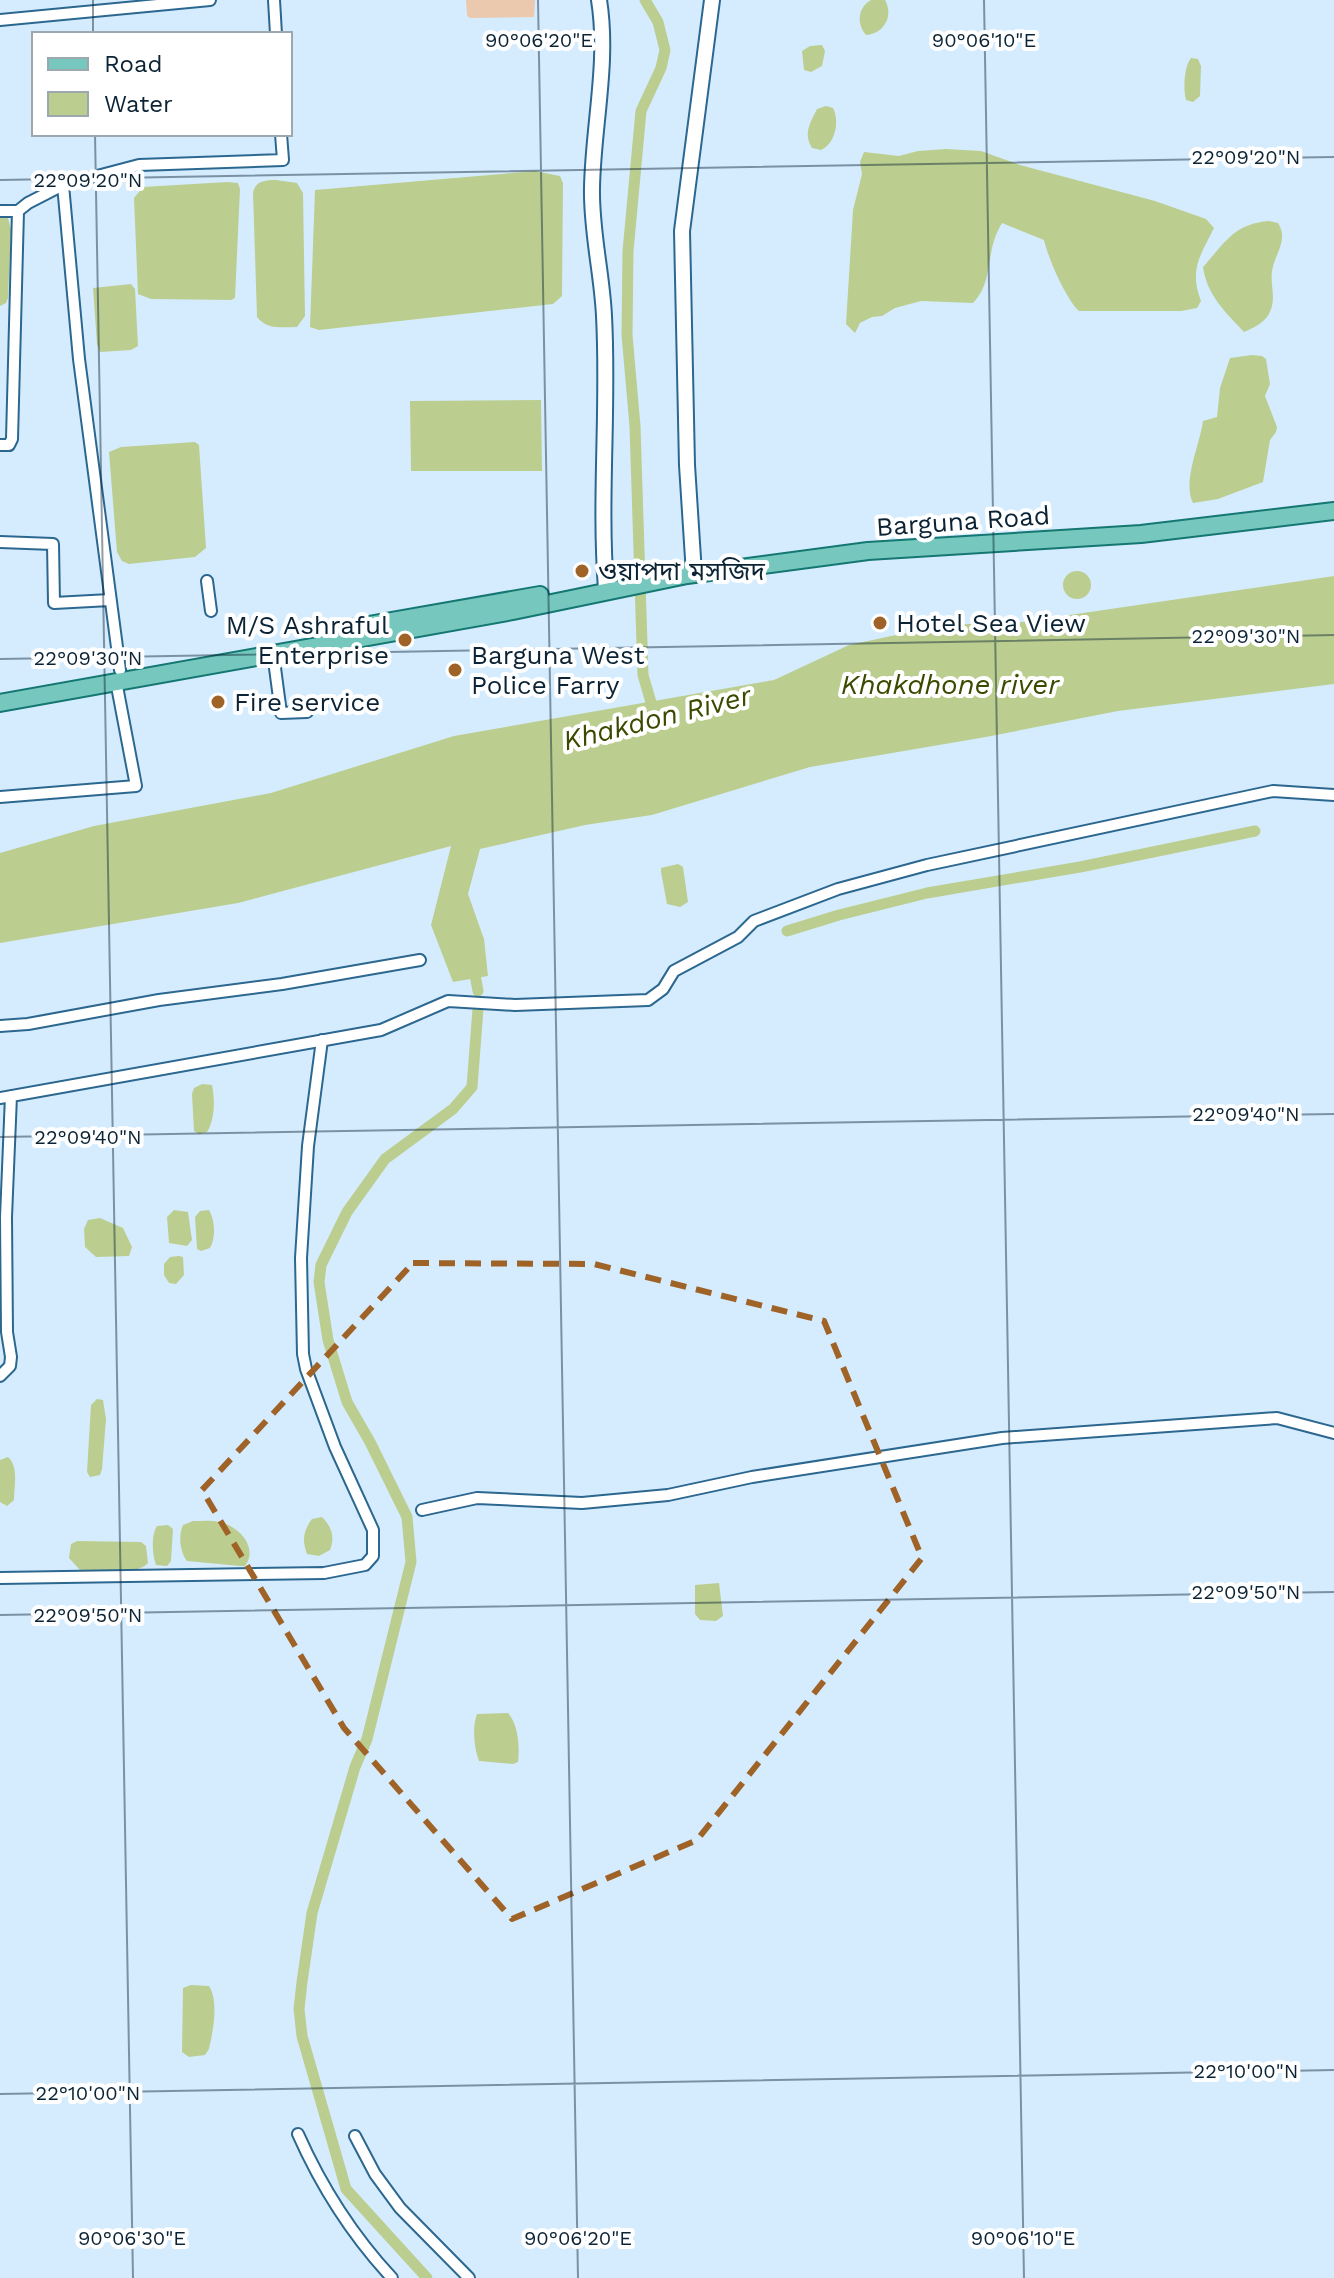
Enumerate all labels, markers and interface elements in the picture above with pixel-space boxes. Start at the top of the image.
text: 90°06'20"E [485,28,593,52]
text: 90°06'10"E [932,28,1036,52]
legend [32,32,292,136]
text: Road [104,50,163,78]
text: Water [104,90,173,118]
text: 22°09'20"N [1192,145,1300,169]
text: 22°09'20"N [34,168,142,192]
street label: Barguna Road [875,500,1051,542]
place label: ওয়াপদা মসজিদ [598,556,766,586]
marker: ওয়াপদা মসজিদ [573,562,591,580]
place label: Hotel Sea View [896,608,1086,638]
place label: M/S Ashraful Enterprise [226,610,389,670]
marker: Hotel Sea View [871,614,889,632]
text: 22°09'30"N [1192,624,1300,648]
marker: M/S Ashraful Enterprise [396,631,414,649]
place label: Barguna West Police Farry [471,640,645,700]
text: 22°09'30"N [34,646,142,670]
marker: Barguna West Police Farry [446,661,464,679]
water label: Khakdhone river [841,668,1060,701]
water label: Khakdon River [560,678,756,757]
place label: Fire service [234,687,380,717]
marker: Fire service [209,693,227,711]
text: 22°09'40"N [1192,1102,1300,1126]
text: 22°09'40"N [34,1125,142,1149]
text: 22°09'50"N [1192,1580,1300,1604]
text: 22°09'50"N [34,1603,142,1627]
text: 22°10'00"N [1193,2059,1299,2083]
text: 22°10'00"N [35,2081,141,2105]
text: 90°06'30"E [78,2226,186,2250]
text: 90°06'20"E [524,2226,632,2250]
text: 90°06'10"E [971,2226,1075,2250]

